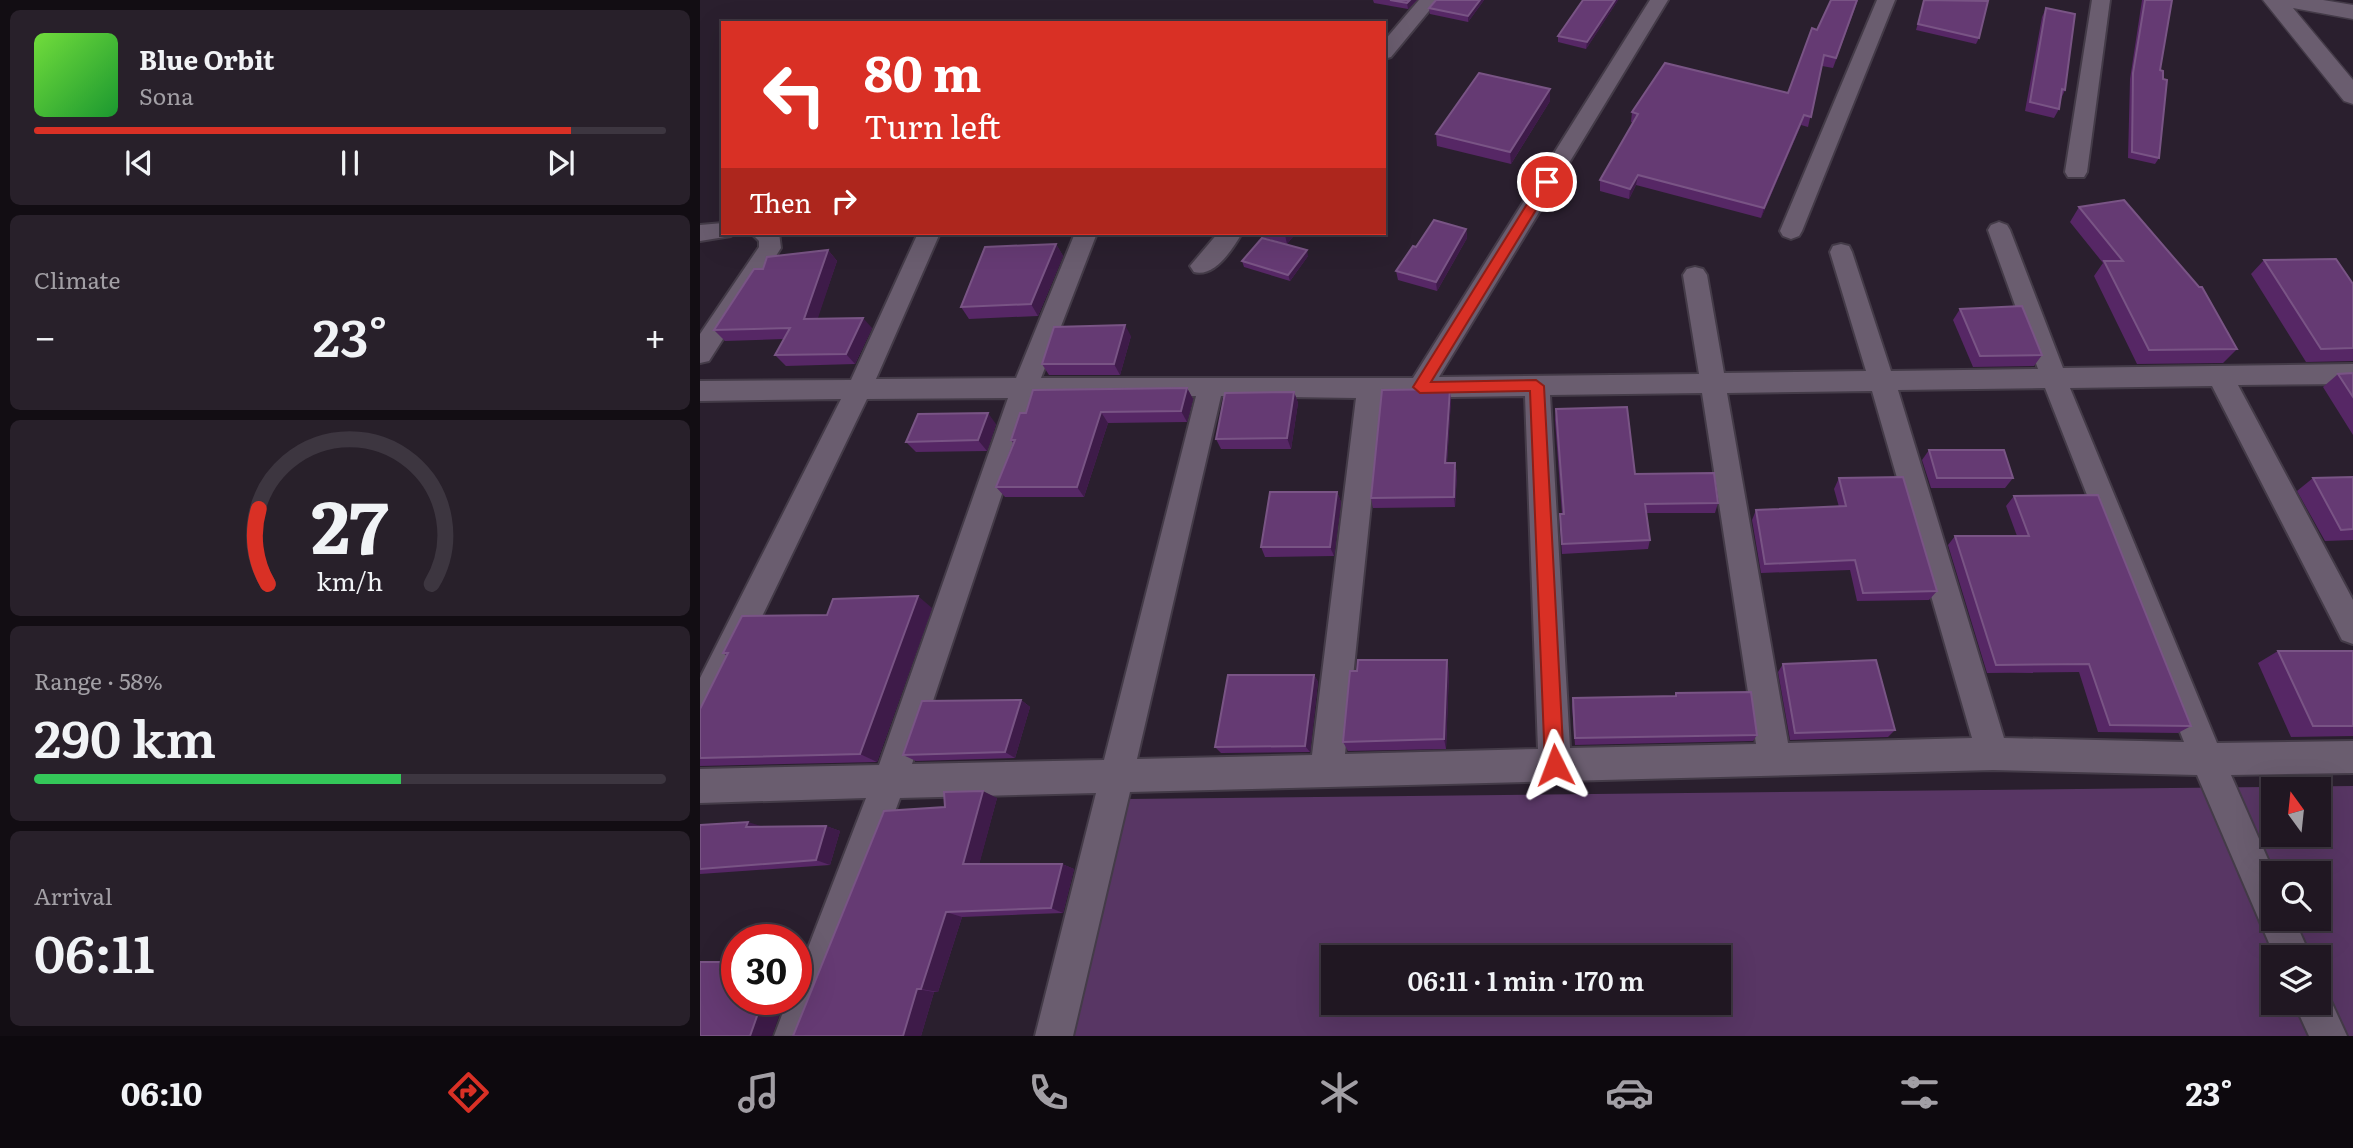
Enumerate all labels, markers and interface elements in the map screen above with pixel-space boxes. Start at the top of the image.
text: 80 m [864,34,982,107]
text: Blue Orbit [139,39,274,78]
icon: left [749,49,840,140]
text: Sona [139,78,194,112]
text: Turn left [864,101,1001,149]
icon: previous [120,144,158,182]
icon: pause [331,144,369,182]
icon: next [542,144,580,182]
pin [1517,152,1577,212]
icon: arrive [1528,163,1566,201]
text: Then [749,182,811,221]
icon: right [825,182,863,220]
text: Climate [34,262,120,296]
text: 23° [313,296,387,373]
text: − [34,306,56,363]
text: + [644,306,666,363]
text: 27 [311,468,389,576]
text: km/h [317,562,383,599]
text: Range · 58% [34,663,163,697]
text: 290 km [34,697,216,774]
position arrow [1518,728,1592,802]
north arrow [2261,777,2331,847]
map controls [2261,777,2331,1015]
button: search [2261,861,2331,931]
text: Arrival [34,878,113,912]
text: 06:11 [34,912,155,989]
speed limit sign: 30 [721,924,812,1015]
button: layers [2261,945,2331,1015]
text: 06:11 · 1 min · 170 m [1408,960,1644,999]
text: 06:10 [121,1068,203,1116]
icon: directions [444,1068,493,1117]
icon: music [734,1068,783,1117]
icon: phone [1024,1068,1073,1117]
icon: climate [1315,1068,1364,1117]
icon: car [1605,1068,1654,1117]
icon: filters [1895,1068,1944,1117]
text: 23° [2185,1068,2232,1116]

